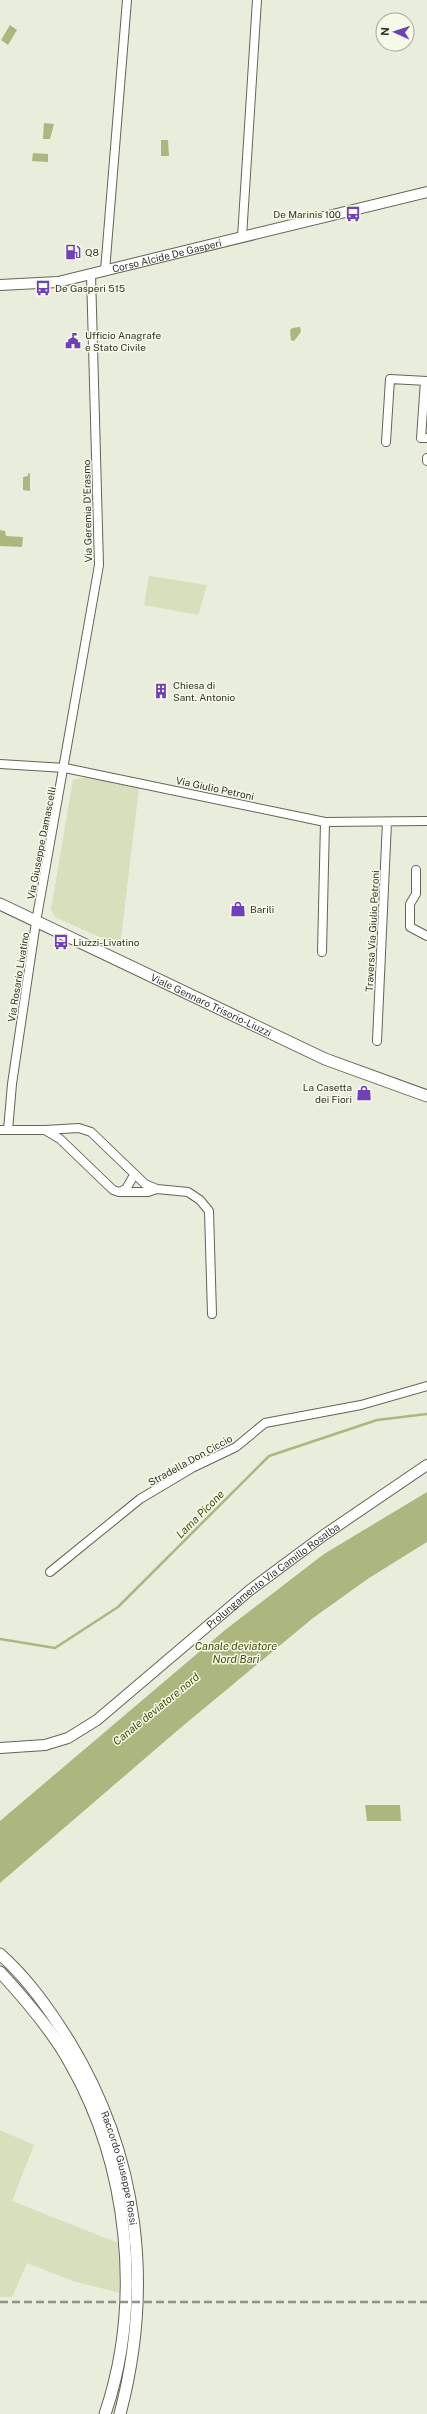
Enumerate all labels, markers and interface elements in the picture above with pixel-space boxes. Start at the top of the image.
north arrow [375,12,415,52]
text: N [379,27,391,36]
bus stop icon: De Marinis 100 [344,205,362,223]
place label: De Marinis 100 [273,208,341,220]
street label: Corso Alcide De Gasperi [111,236,223,275]
fuel station icon: Q8 [64,243,82,261]
place label: Q8 [85,246,99,258]
bus stop icon: De Gasperi 515 [34,279,52,297]
place label: De Gasperi 515 [55,282,125,294]
place label: Ufficio Anagrafe e Stato Civile [85,329,162,353]
public building icon: Ufficio Anagrafe e Stato Civile [64,332,82,350]
street label: Via Geremia D'Erasmo [80,459,94,563]
place label: Chiesa di Sant. Antonio [173,679,236,703]
building icon: Chiesa di Sant. Antonio [152,682,170,700]
street label: Via Giulio Petroni [175,774,255,802]
street label: Via Giuseppe Damascelli [24,786,58,900]
street label: Traversa Via Giulio Petroni [363,870,381,992]
shop icon: Barili [229,900,247,918]
place label: Barili [250,903,274,915]
street label: Via Rosario Livatino [5,931,31,1023]
bus stop icon: Liuzzi-Livatino [52,933,70,951]
place label: Liuzzi-Livatino [73,936,140,948]
street label: Viale Gennaro Trisorio-Liuzzi [149,971,274,1039]
place label: La Casetta dei Fiori [303,1081,352,1105]
shop icon: La Casetta dei Fiori [355,1084,373,1102]
street label: Stradella Don Ciccio [146,1432,234,1488]
water label: Lama Picone [174,1488,226,1540]
street label: Prolungamento Via Camillo Rosalba [204,1520,342,1631]
water label: Canale deviatore Nord Bari [195,1640,277,1665]
water label: Canale deviatore nord [110,1670,202,1747]
street label: Raccordo Giuseppe Rossi [99,2109,140,2226]

